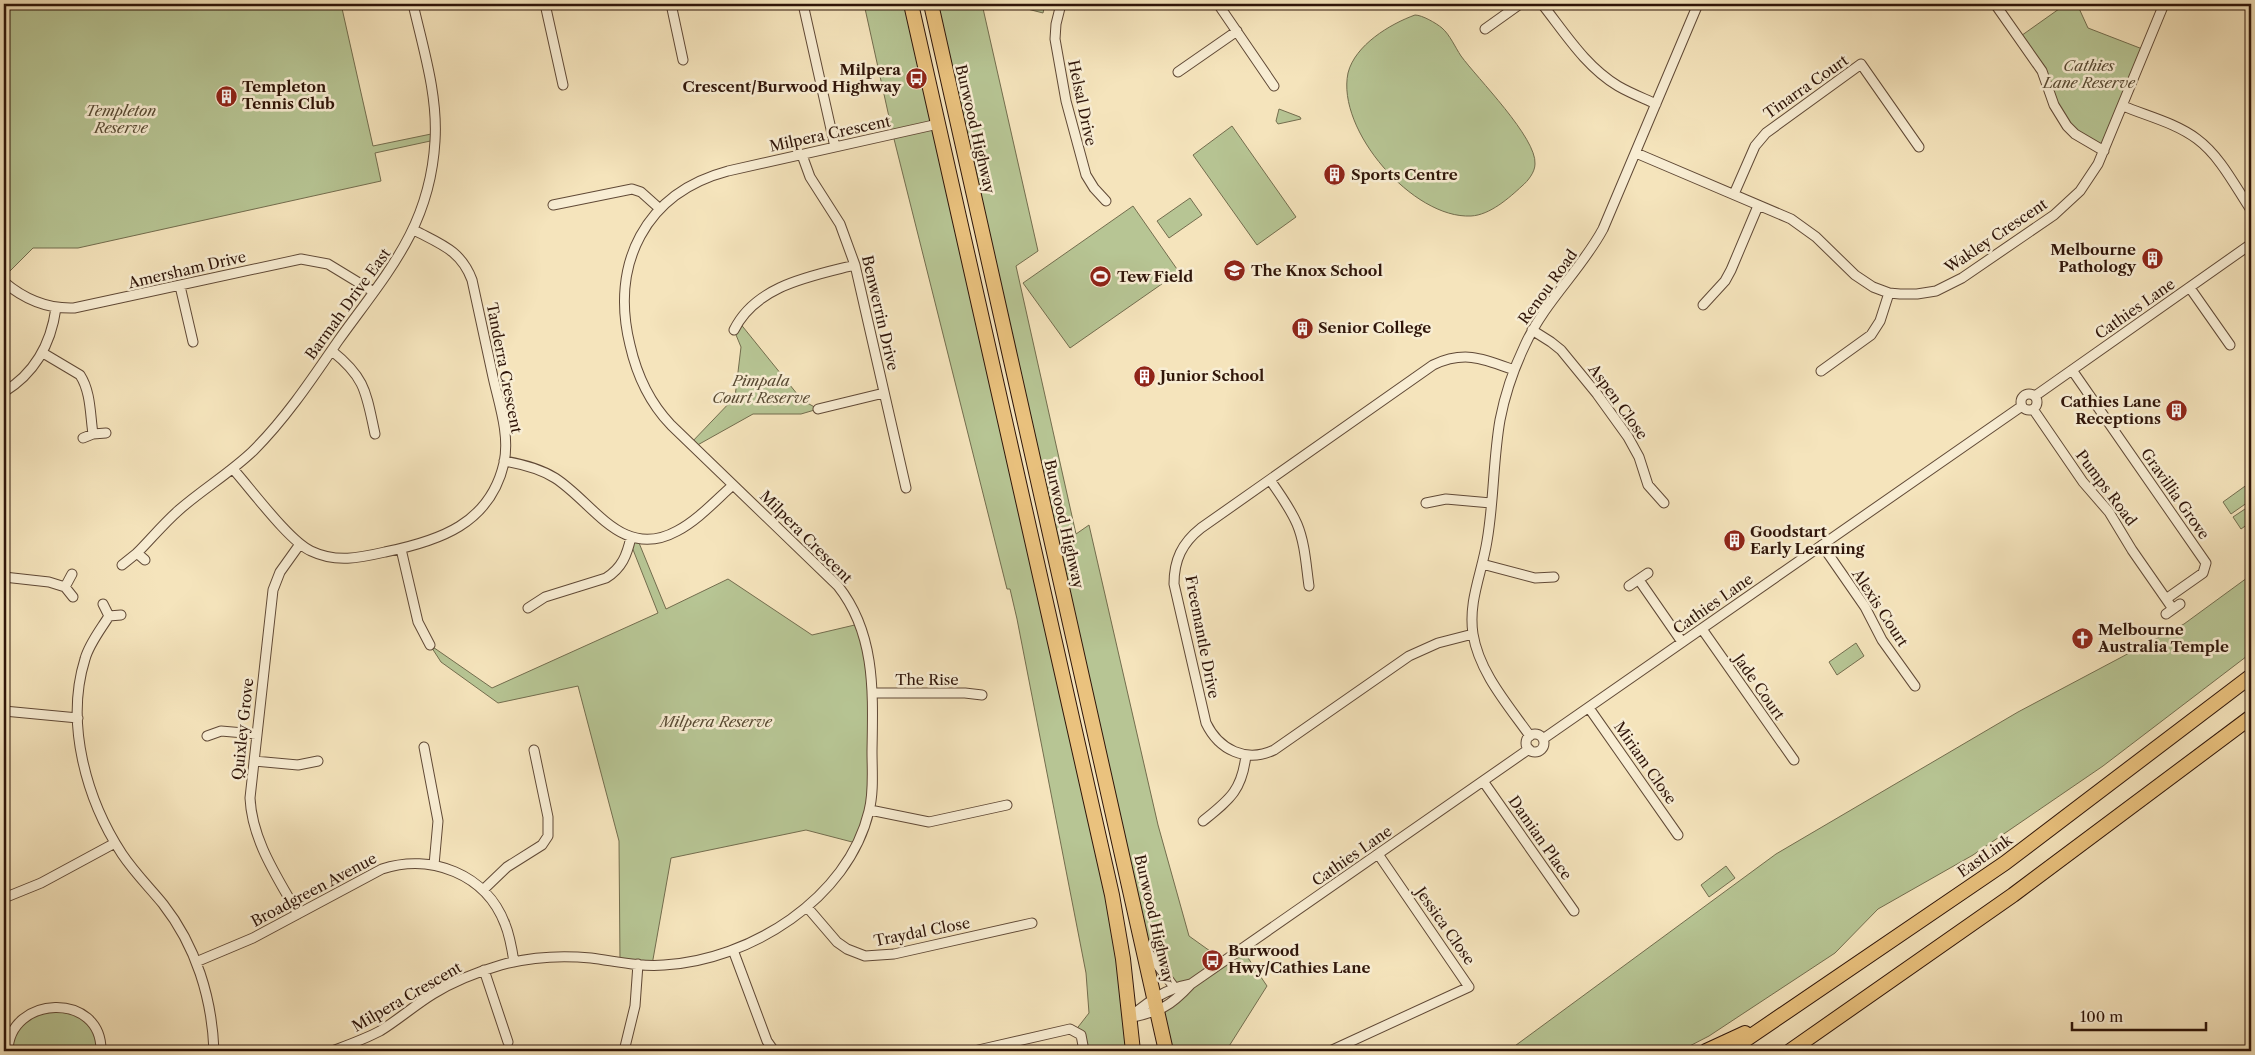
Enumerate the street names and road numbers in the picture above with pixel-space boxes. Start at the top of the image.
street label: Tinarra Court [1760,50,1852,123]
street label: Helsal Drive [1064,58,1101,148]
street label: Burwood Highway [951,63,1000,196]
street label: Milpera Crescent [768,111,893,156]
street label: Wakley Crescent [1940,194,2051,277]
street label: Barmah Drive East [301,244,395,363]
street label: Renou Road [1514,245,1581,328]
street label: Amersham Drive [125,247,248,293]
street label: Benwerrin Drive [858,253,903,372]
street label: Cathies Lane [2091,274,2178,343]
street label: Tanderra Crescent [483,301,527,435]
street label: Aspen Close [1584,359,1652,443]
street label: Gravillia Grove [2137,445,2214,543]
street label: Pumps Road [2072,446,2141,529]
street label: Burwood Highway [1040,458,1089,591]
street label: Milpera Crescent [756,486,857,587]
street label: Alexis Court [1848,564,1913,651]
street label: Cathies Lane [1669,569,1756,638]
street label: Freemantle Drive [1181,574,1224,700]
street label: Jade Court [1729,648,1789,724]
street label: The Rise [895,670,959,689]
street label: Quixley Grove [228,677,257,781]
street label: Miriam Close [1610,718,1681,808]
street label: Damian Place [1504,792,1576,883]
street label: Cathies Lane [1308,821,1395,890]
street label: EastLink [1954,829,2017,881]
street label: Broadgreen Avenue [248,848,380,931]
street label: Burwood Highway [1130,853,1179,986]
street label: Jessica Close [1410,881,1479,968]
street label: Traydal Close [872,913,972,950]
street label: Milpera Crescent [349,957,466,1036]

